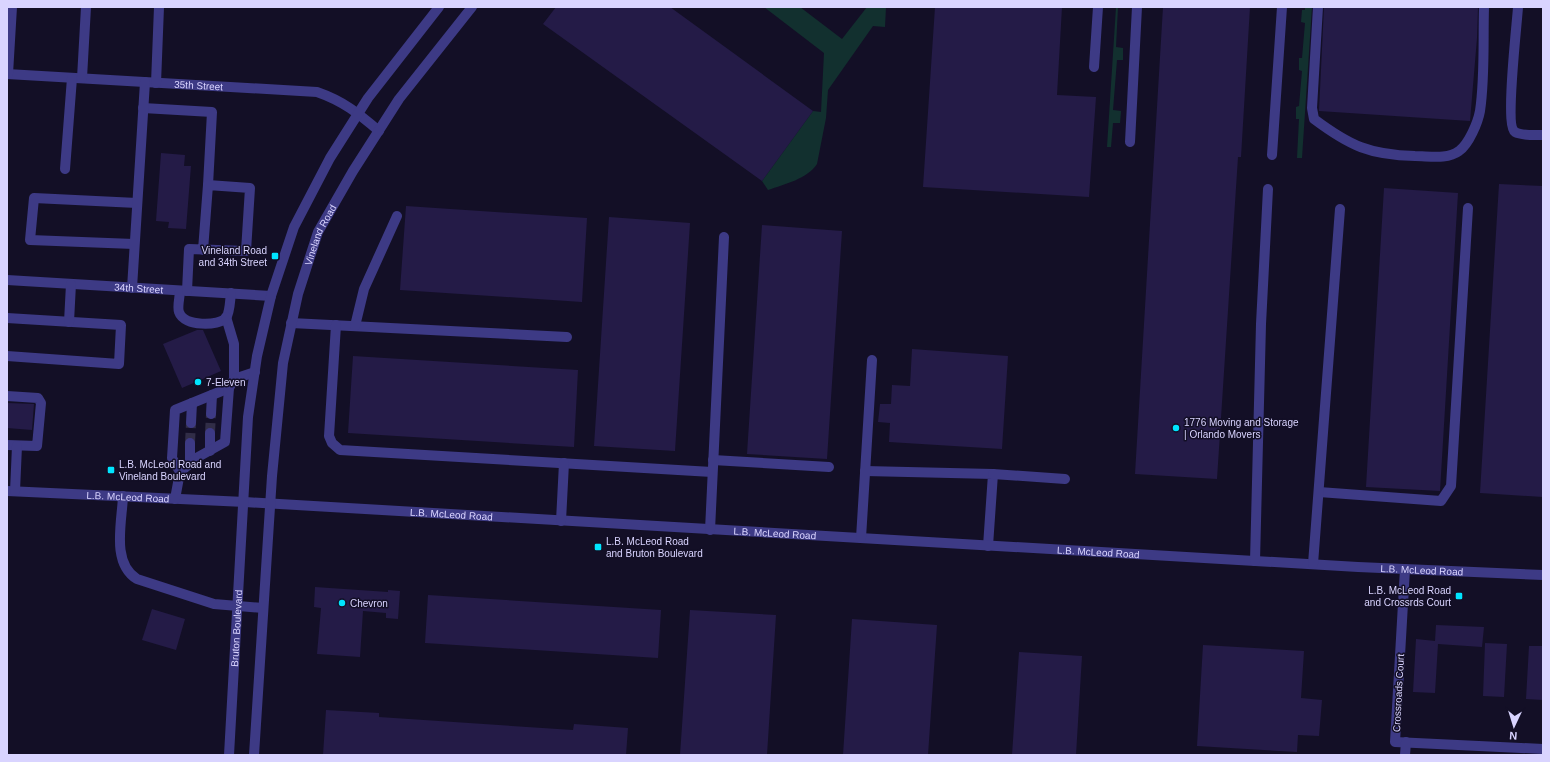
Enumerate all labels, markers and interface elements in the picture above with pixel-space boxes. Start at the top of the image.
street label: 35th Street [174,79,224,93]
street label: Vineland Road [303,203,339,267]
place label: Vineland Road and 34th Street [199,245,267,268]
marker: Vineland Road and 34th Street [270,251,280,261]
street label: 34th Street [114,282,164,295]
marker: 7-Eleven [193,377,203,387]
place label: 7-Eleven [206,377,245,388]
place label: 1776 Moving and Storage | Orlando Movers [1184,417,1299,440]
marker: 1776 Moving and Storage | Orlando Movers [1171,423,1181,433]
place label: L.B. McLeod Road and Vineland Boulevard [119,459,221,482]
marker: L.B. McLeod Road and Vineland Boulevard [106,465,116,475]
street label: L.B. McLeod Road [86,490,169,504]
street label: L.B. McLeod Road [410,507,493,522]
street label: L.B. McLeod Road [733,526,817,541]
place label: L.B. McLeod Road and Bruton Boulevard [606,536,703,559]
marker: L.B. McLeod Road and Bruton Boulevard [593,542,603,552]
street label: L.B. McLeod Road [1057,544,1140,560]
street label: L.B. McLeod Road [1380,563,1463,578]
place label: L.B. McLeod Road and Crossrds Court [1364,585,1451,608]
street label: Bruton Boulevard [229,589,244,667]
marker: L.B. McLeod Road and Crossrds Court [1454,591,1464,601]
marker: Chevron [337,598,347,608]
place label: Chevron [350,598,388,609]
street label: Crossroads Court [1391,653,1406,732]
north arrow [1494,706,1534,746]
text: N [1509,730,1518,742]

